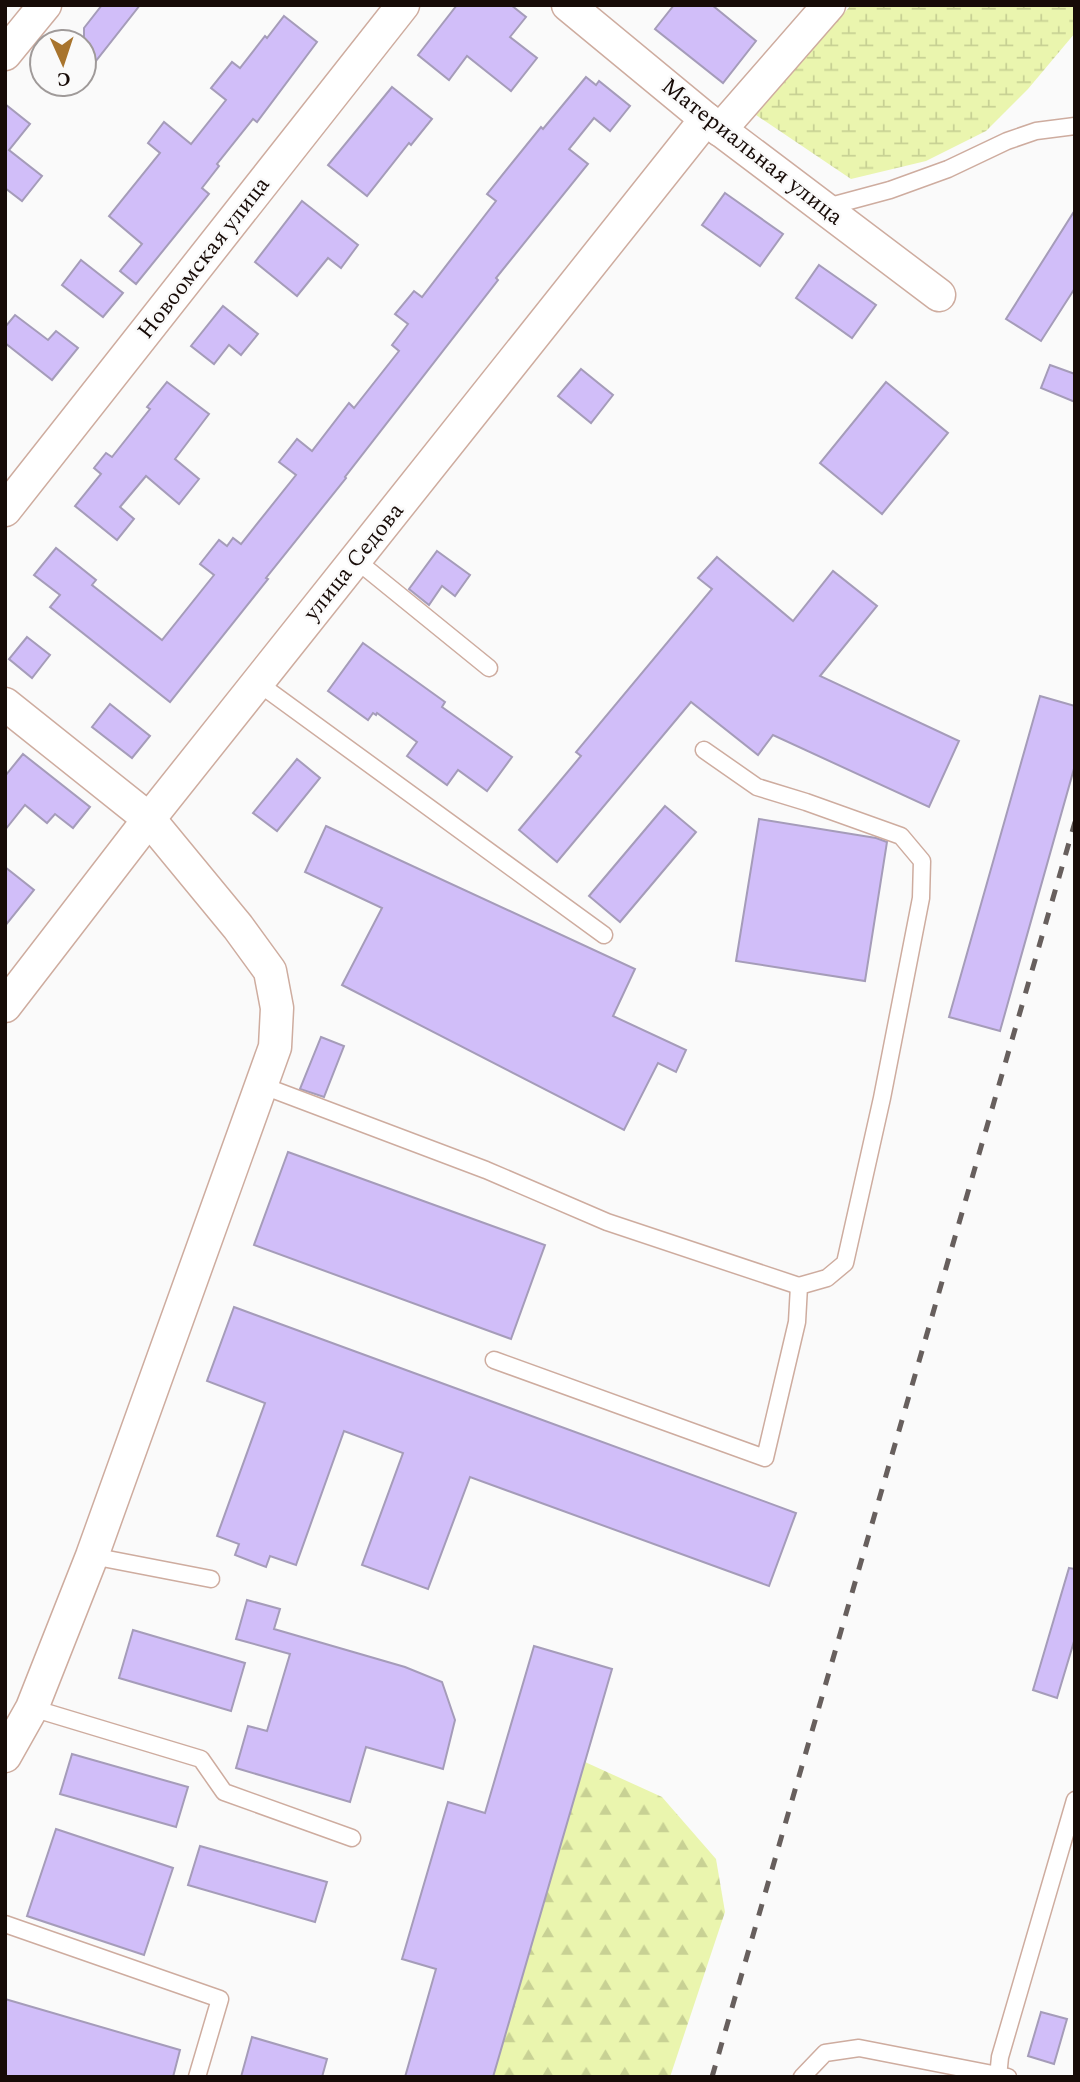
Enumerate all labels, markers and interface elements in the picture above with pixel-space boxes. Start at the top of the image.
north arrow [28,28,98,98]
text: С [56,64,71,93]
street label: Материальная улица [654,70,850,234]
street label: Новоомская улица [129,169,279,347]
street label: улица Седова [295,495,413,630]

